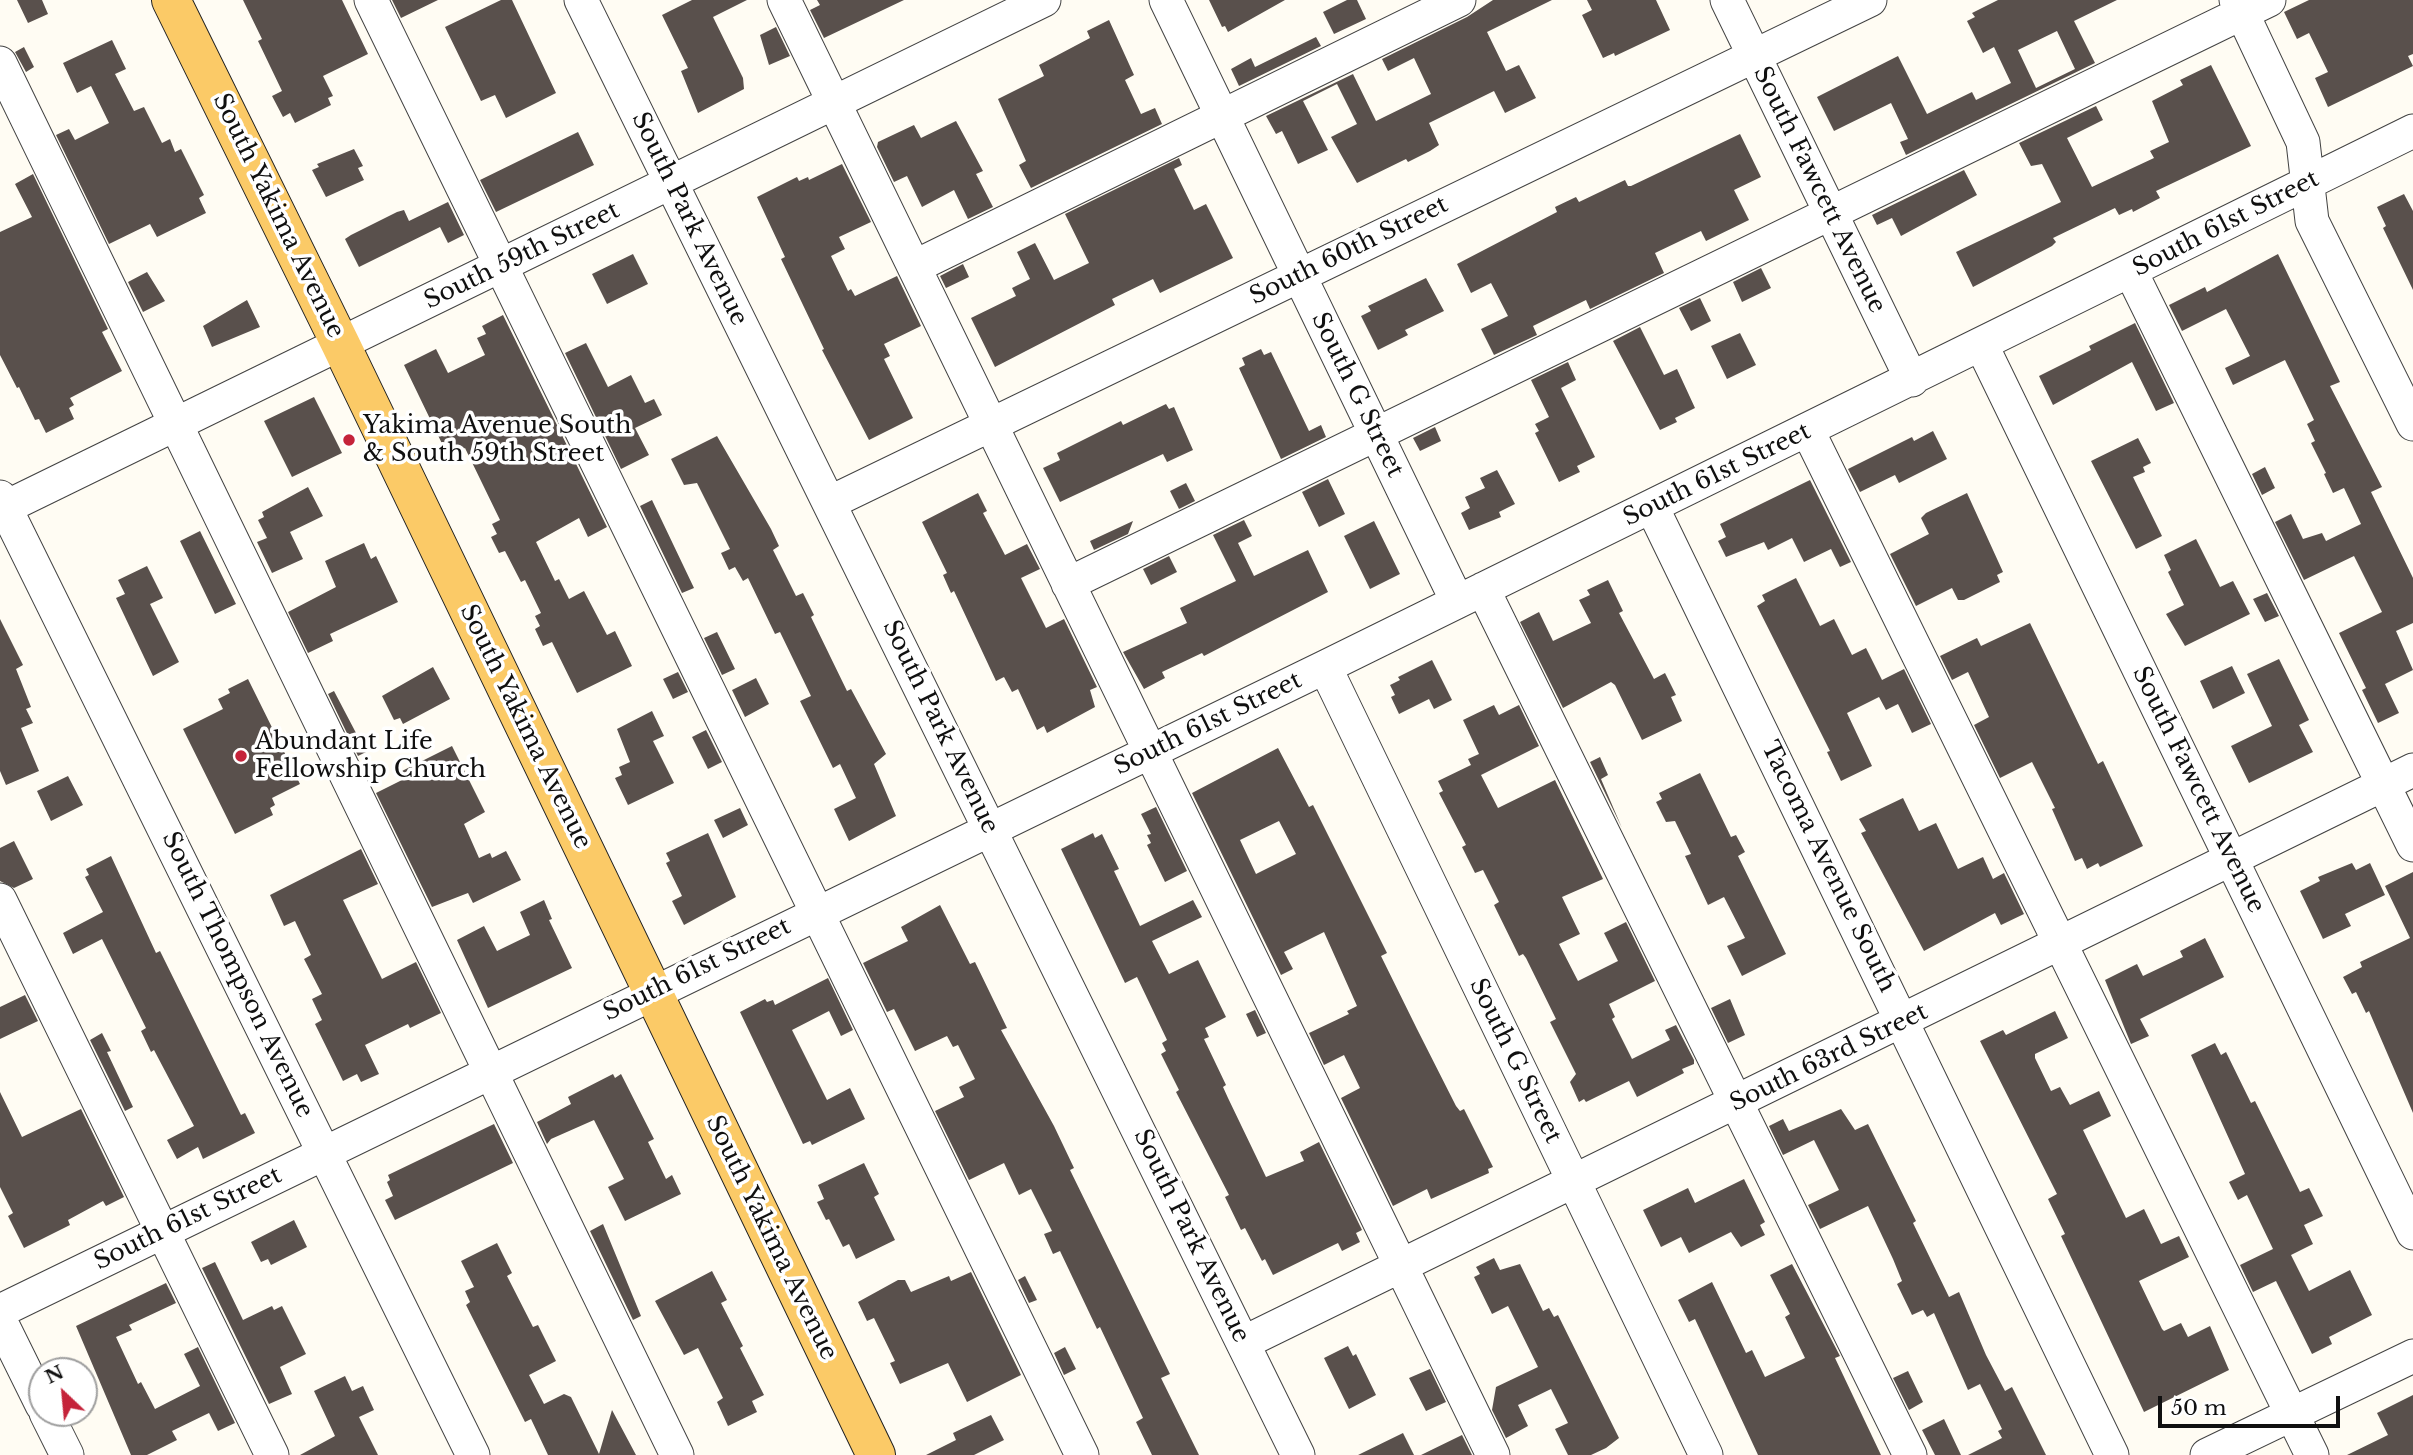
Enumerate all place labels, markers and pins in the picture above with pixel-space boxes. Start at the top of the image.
place label: Yakima Avenue South & South 59th Street [363,412,632,468]
marker: Yakima Avenue South & South 59th Street [341,432,357,448]
place label: Abundant Life Fellowship Church [255,728,486,784]
marker: Abundant Life Fellowship Church [233,748,249,764]

